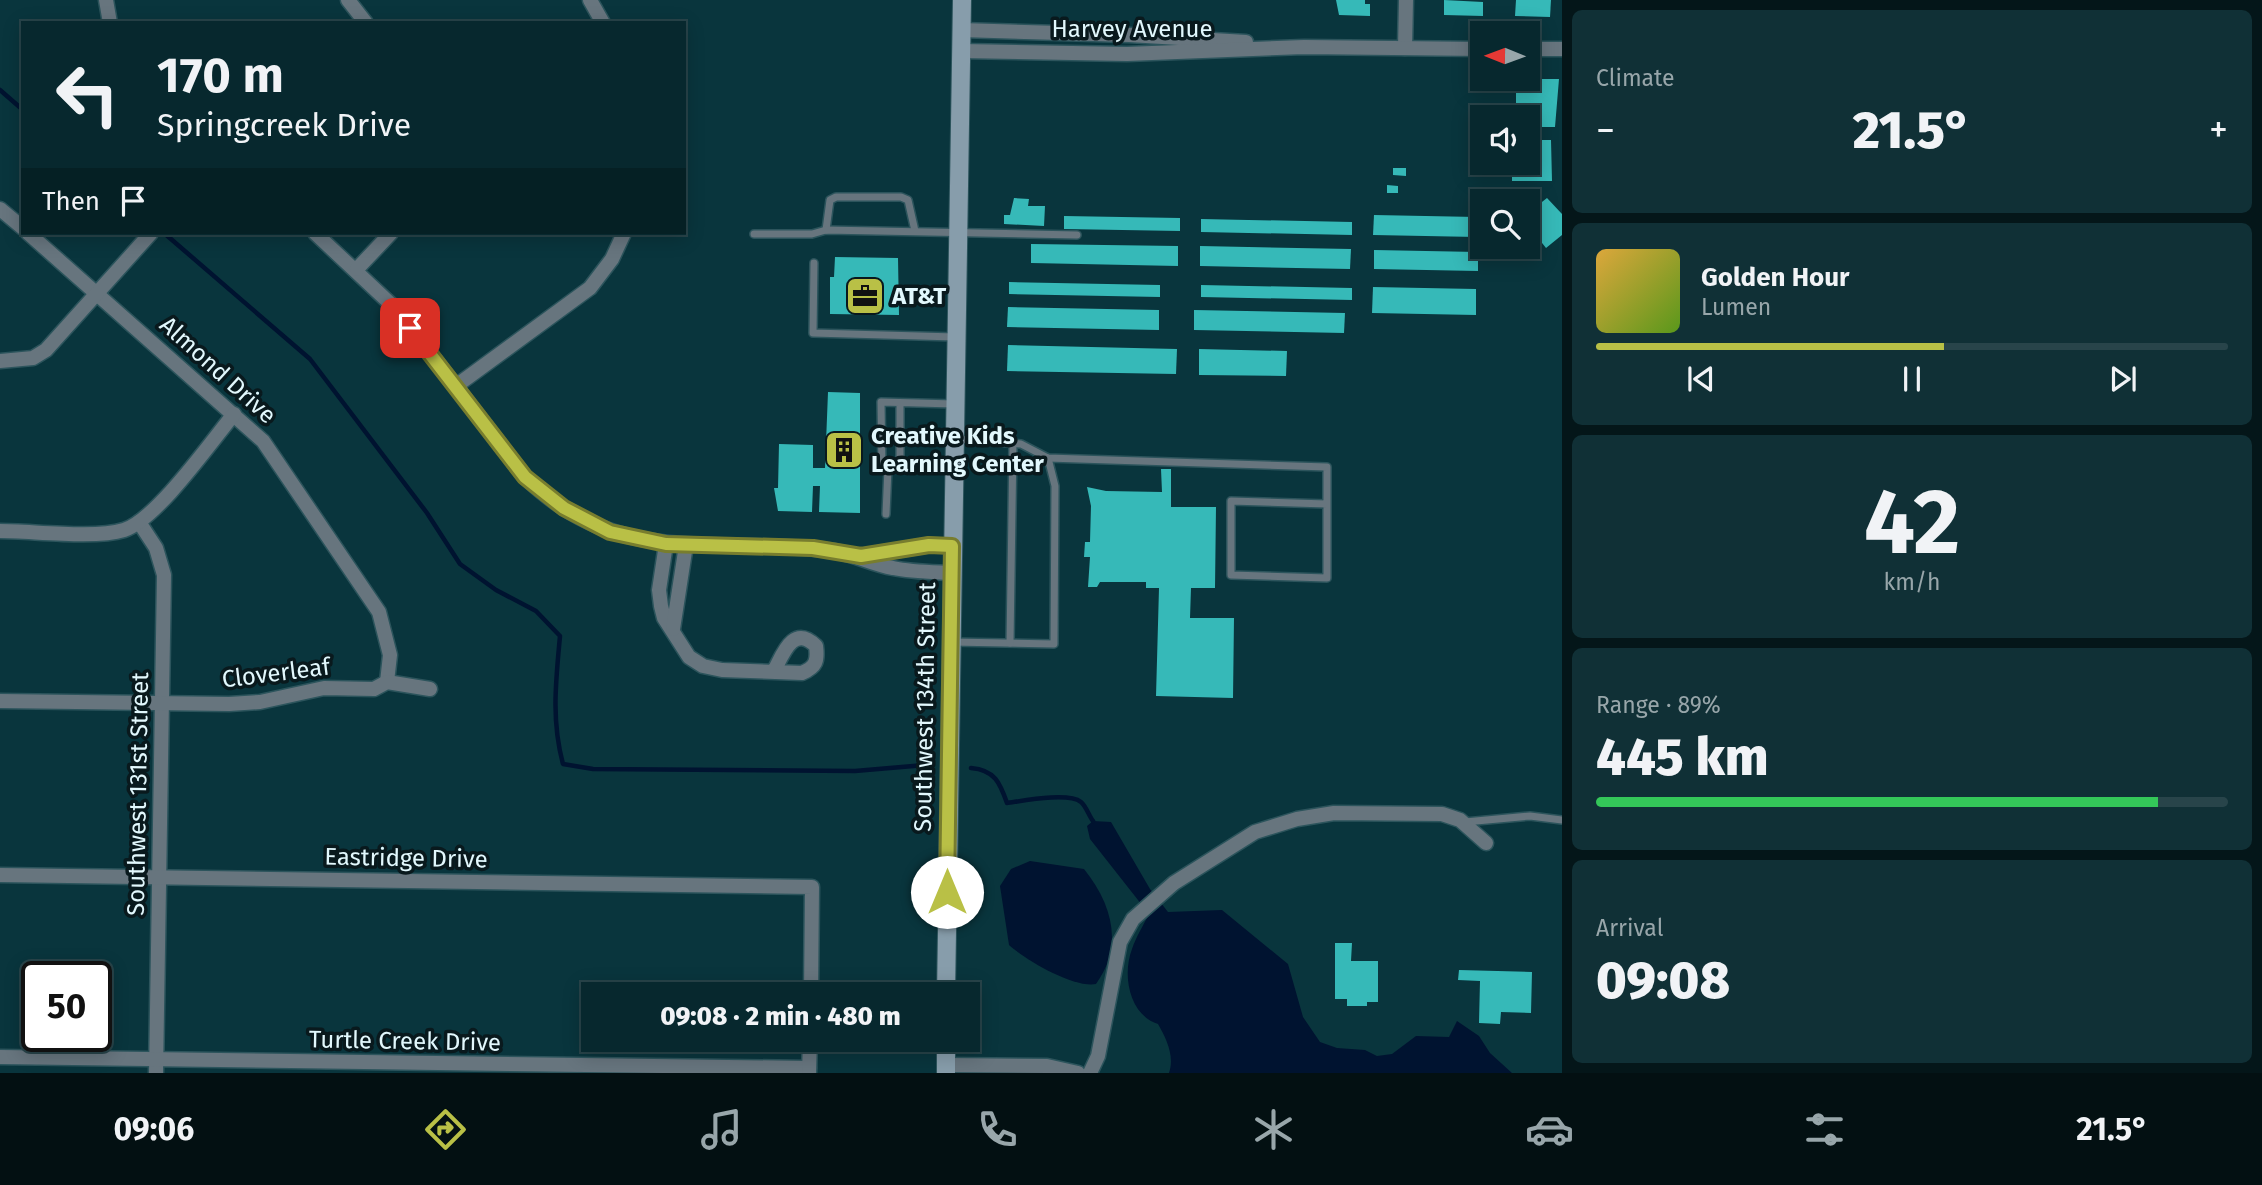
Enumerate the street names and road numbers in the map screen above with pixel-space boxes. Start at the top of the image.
street label: Harvey Avenue [1051,15,1213,43]
street label: Almond Drive [154,311,282,429]
street label: Southwest 134th Street [909,582,941,832]
street label: Cloverleaf [220,652,334,694]
street label: Southwest 131st Street [122,672,154,916]
street label: Eastridge Drive [324,843,488,873]
street label: Turtle Creek Drive [309,1025,501,1057]

